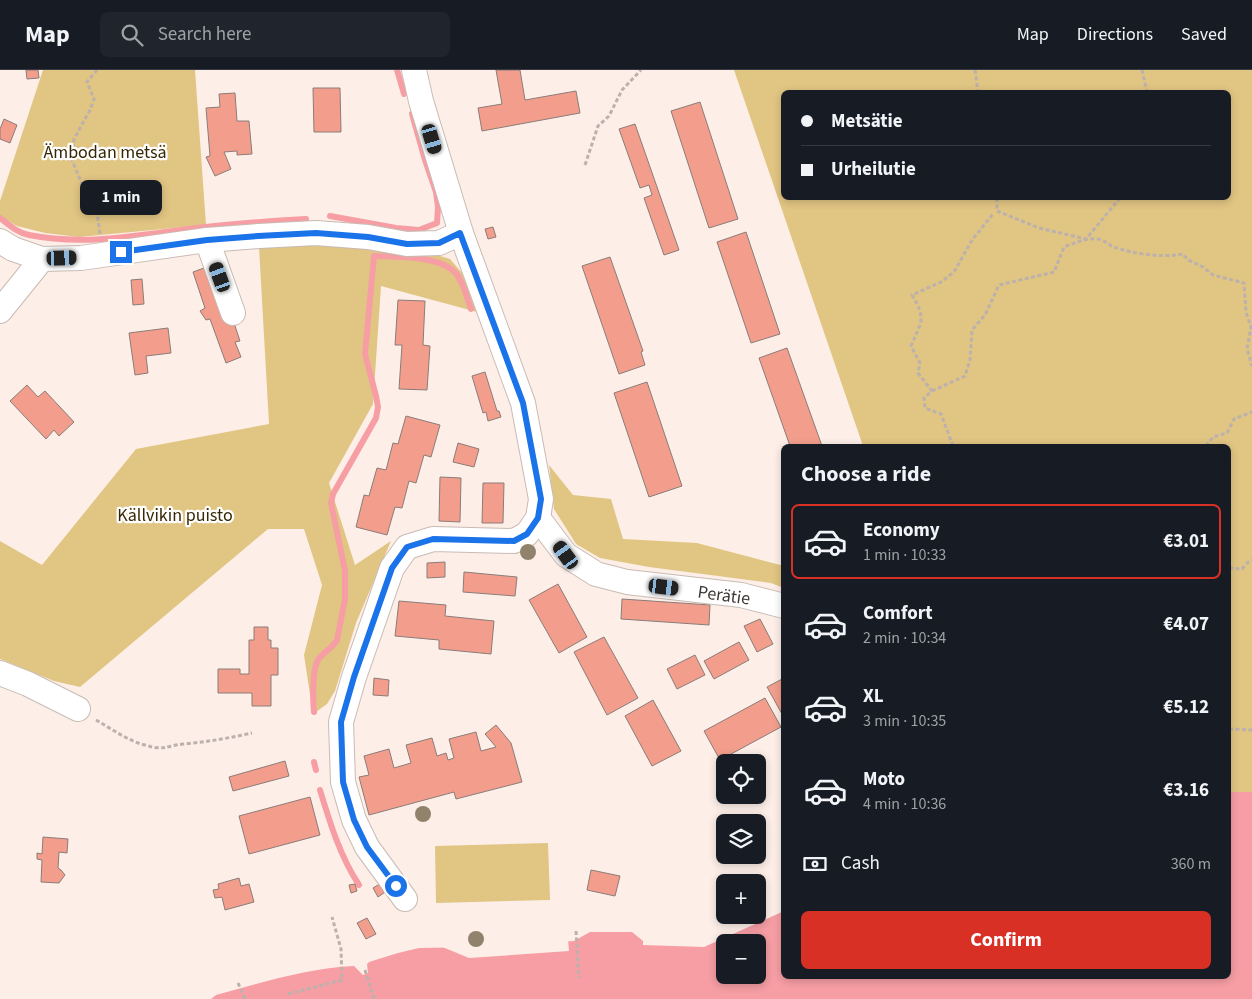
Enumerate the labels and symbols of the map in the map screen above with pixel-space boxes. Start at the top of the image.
car [420,122,443,156]
park label: Ämbodan metsä [43,140,167,165]
callout: 1 min [80,180,162,214]
route end [110,241,132,263]
car [46,250,77,266]
car [207,260,232,294]
park label: Källvikin puisto [117,503,233,528]
car [551,538,580,572]
car [648,578,679,596]
street label: Perätie [696,579,752,612]
route start [385,875,407,897]

